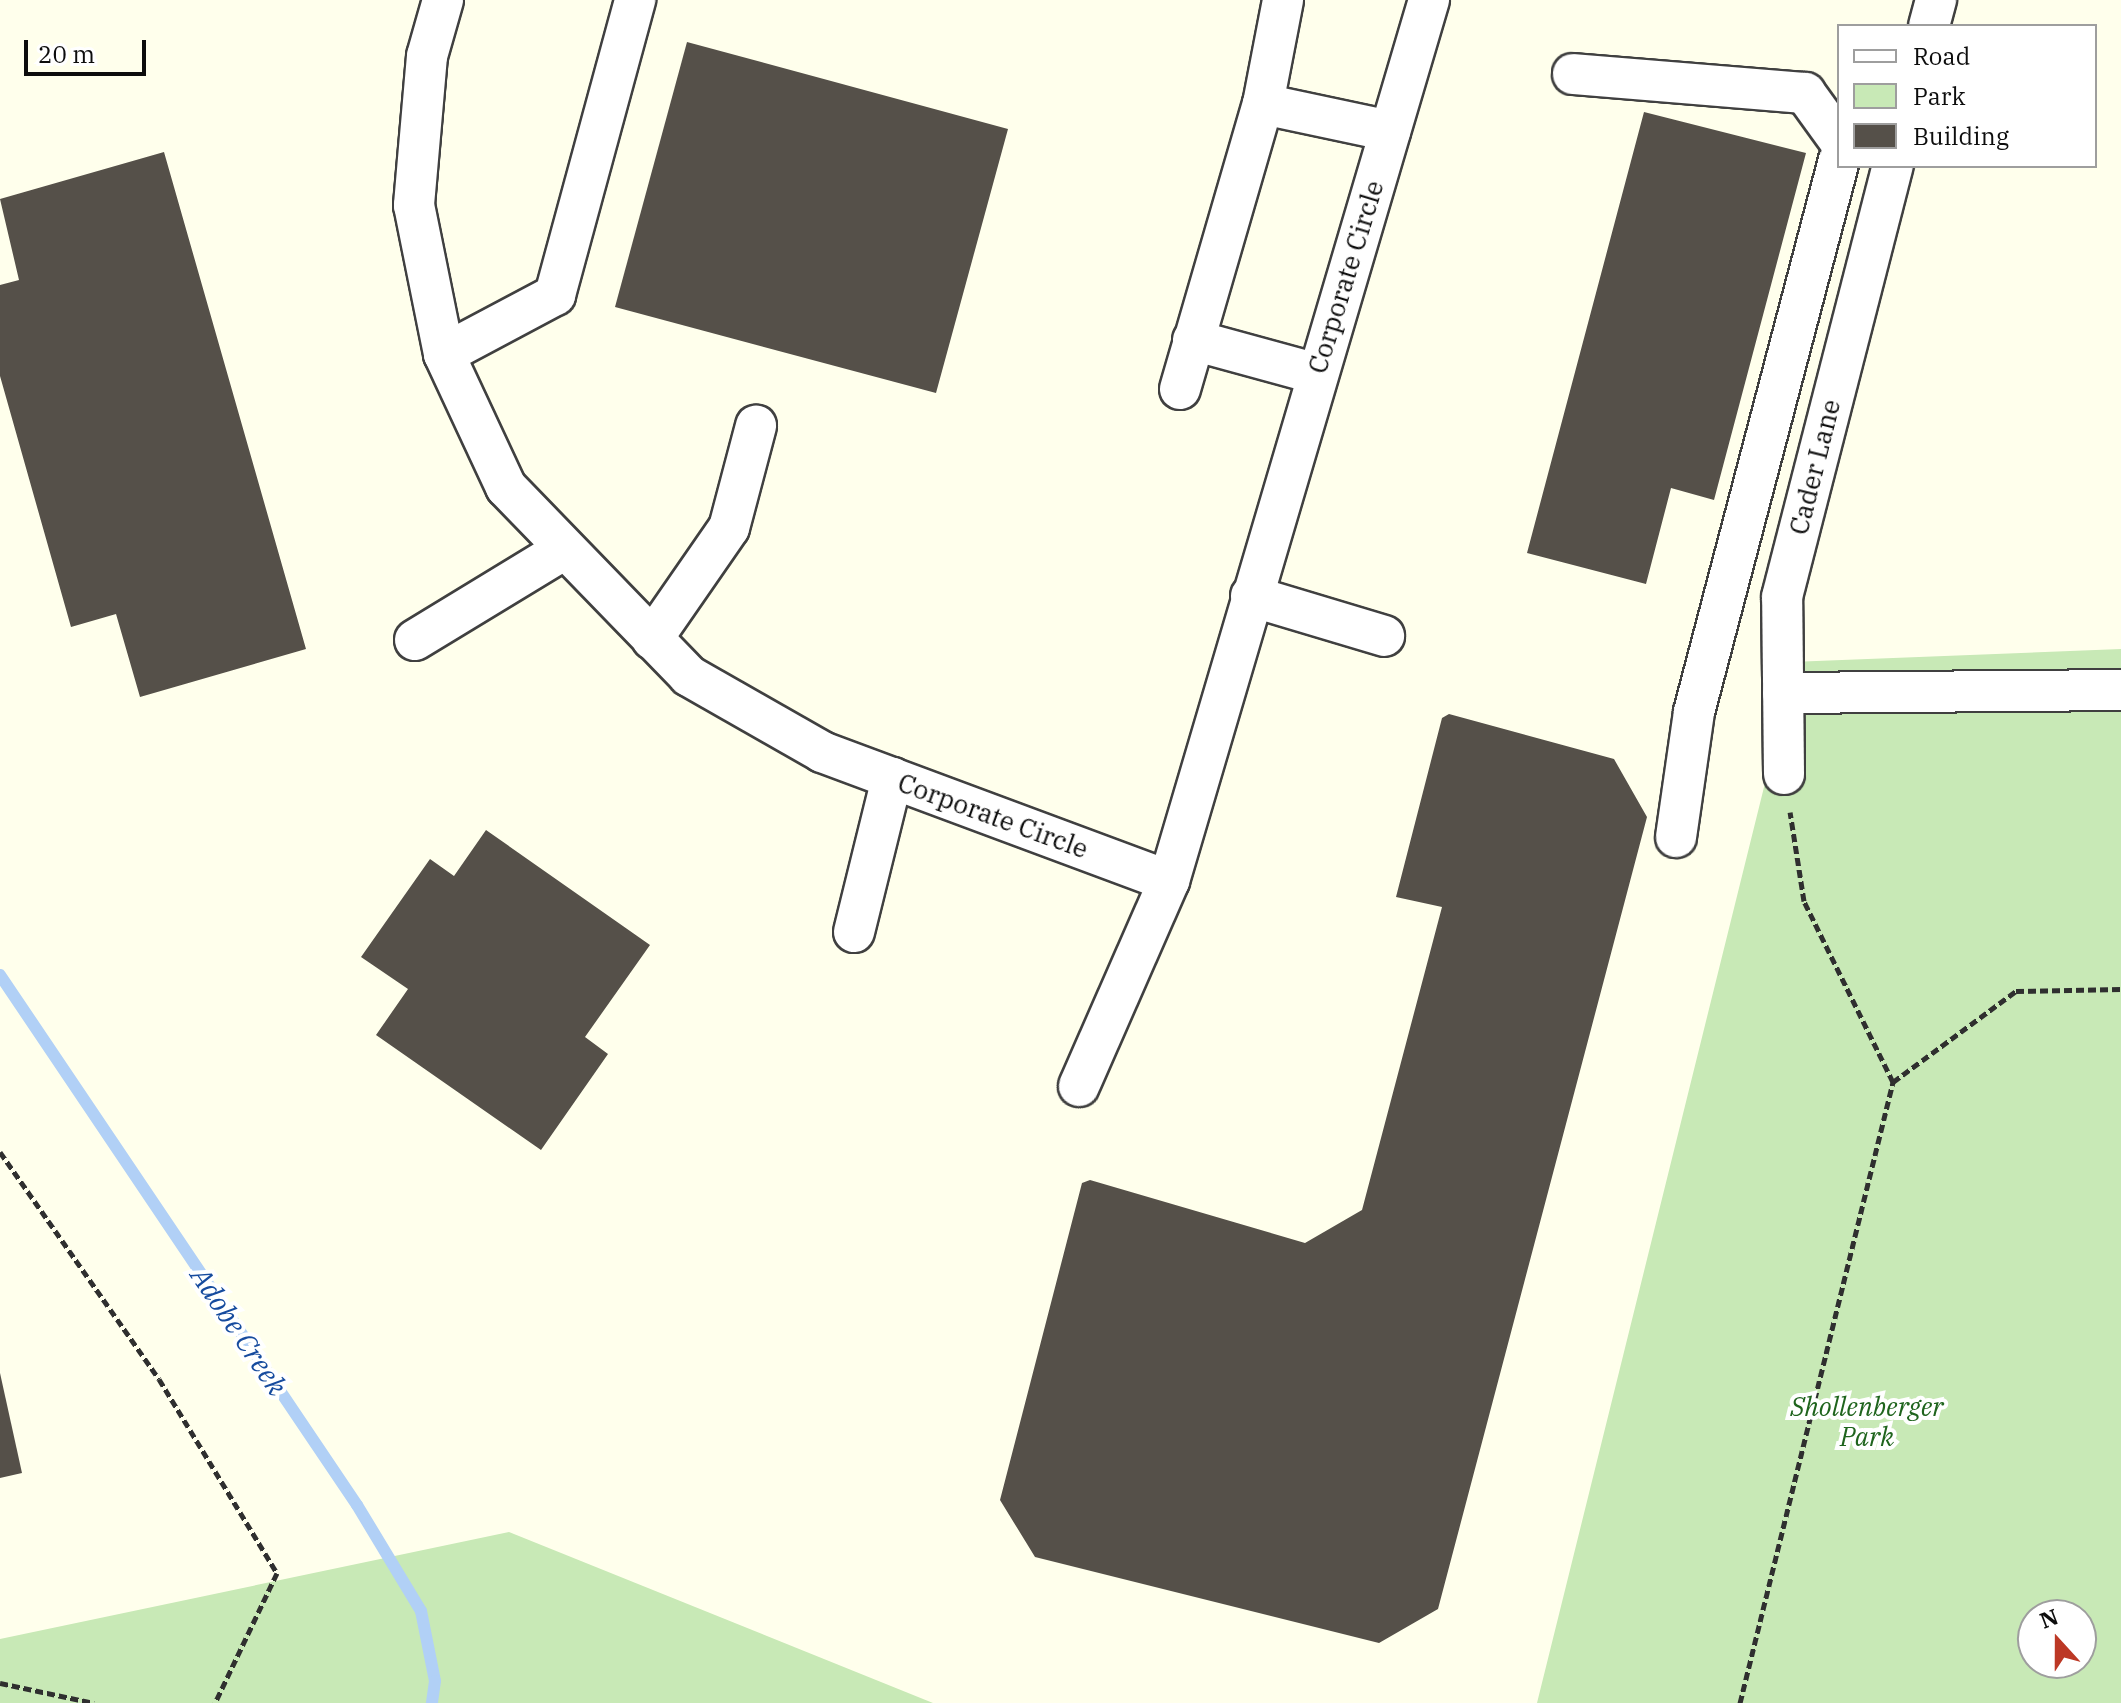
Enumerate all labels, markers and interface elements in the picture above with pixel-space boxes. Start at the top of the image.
scale bar [28,24,150,74]
legend [1837,24,2097,168]
text: 20 m [38,38,95,70]
text: Road [1913,40,1970,72]
text: Park [1913,80,1965,112]
text: Building [1913,120,2009,152]
street label: Corporate Circle [1302,177,1390,377]
street label: Cader Lane [1783,396,1847,538]
street label: Corporate Circle [894,767,1092,865]
water label: Adobe Creek [184,1260,294,1402]
park label: Shollenberger Park [1790,1391,1944,1452]
north arrow [2017,1599,2097,1679]
text: N [2036,1601,2062,1635]

